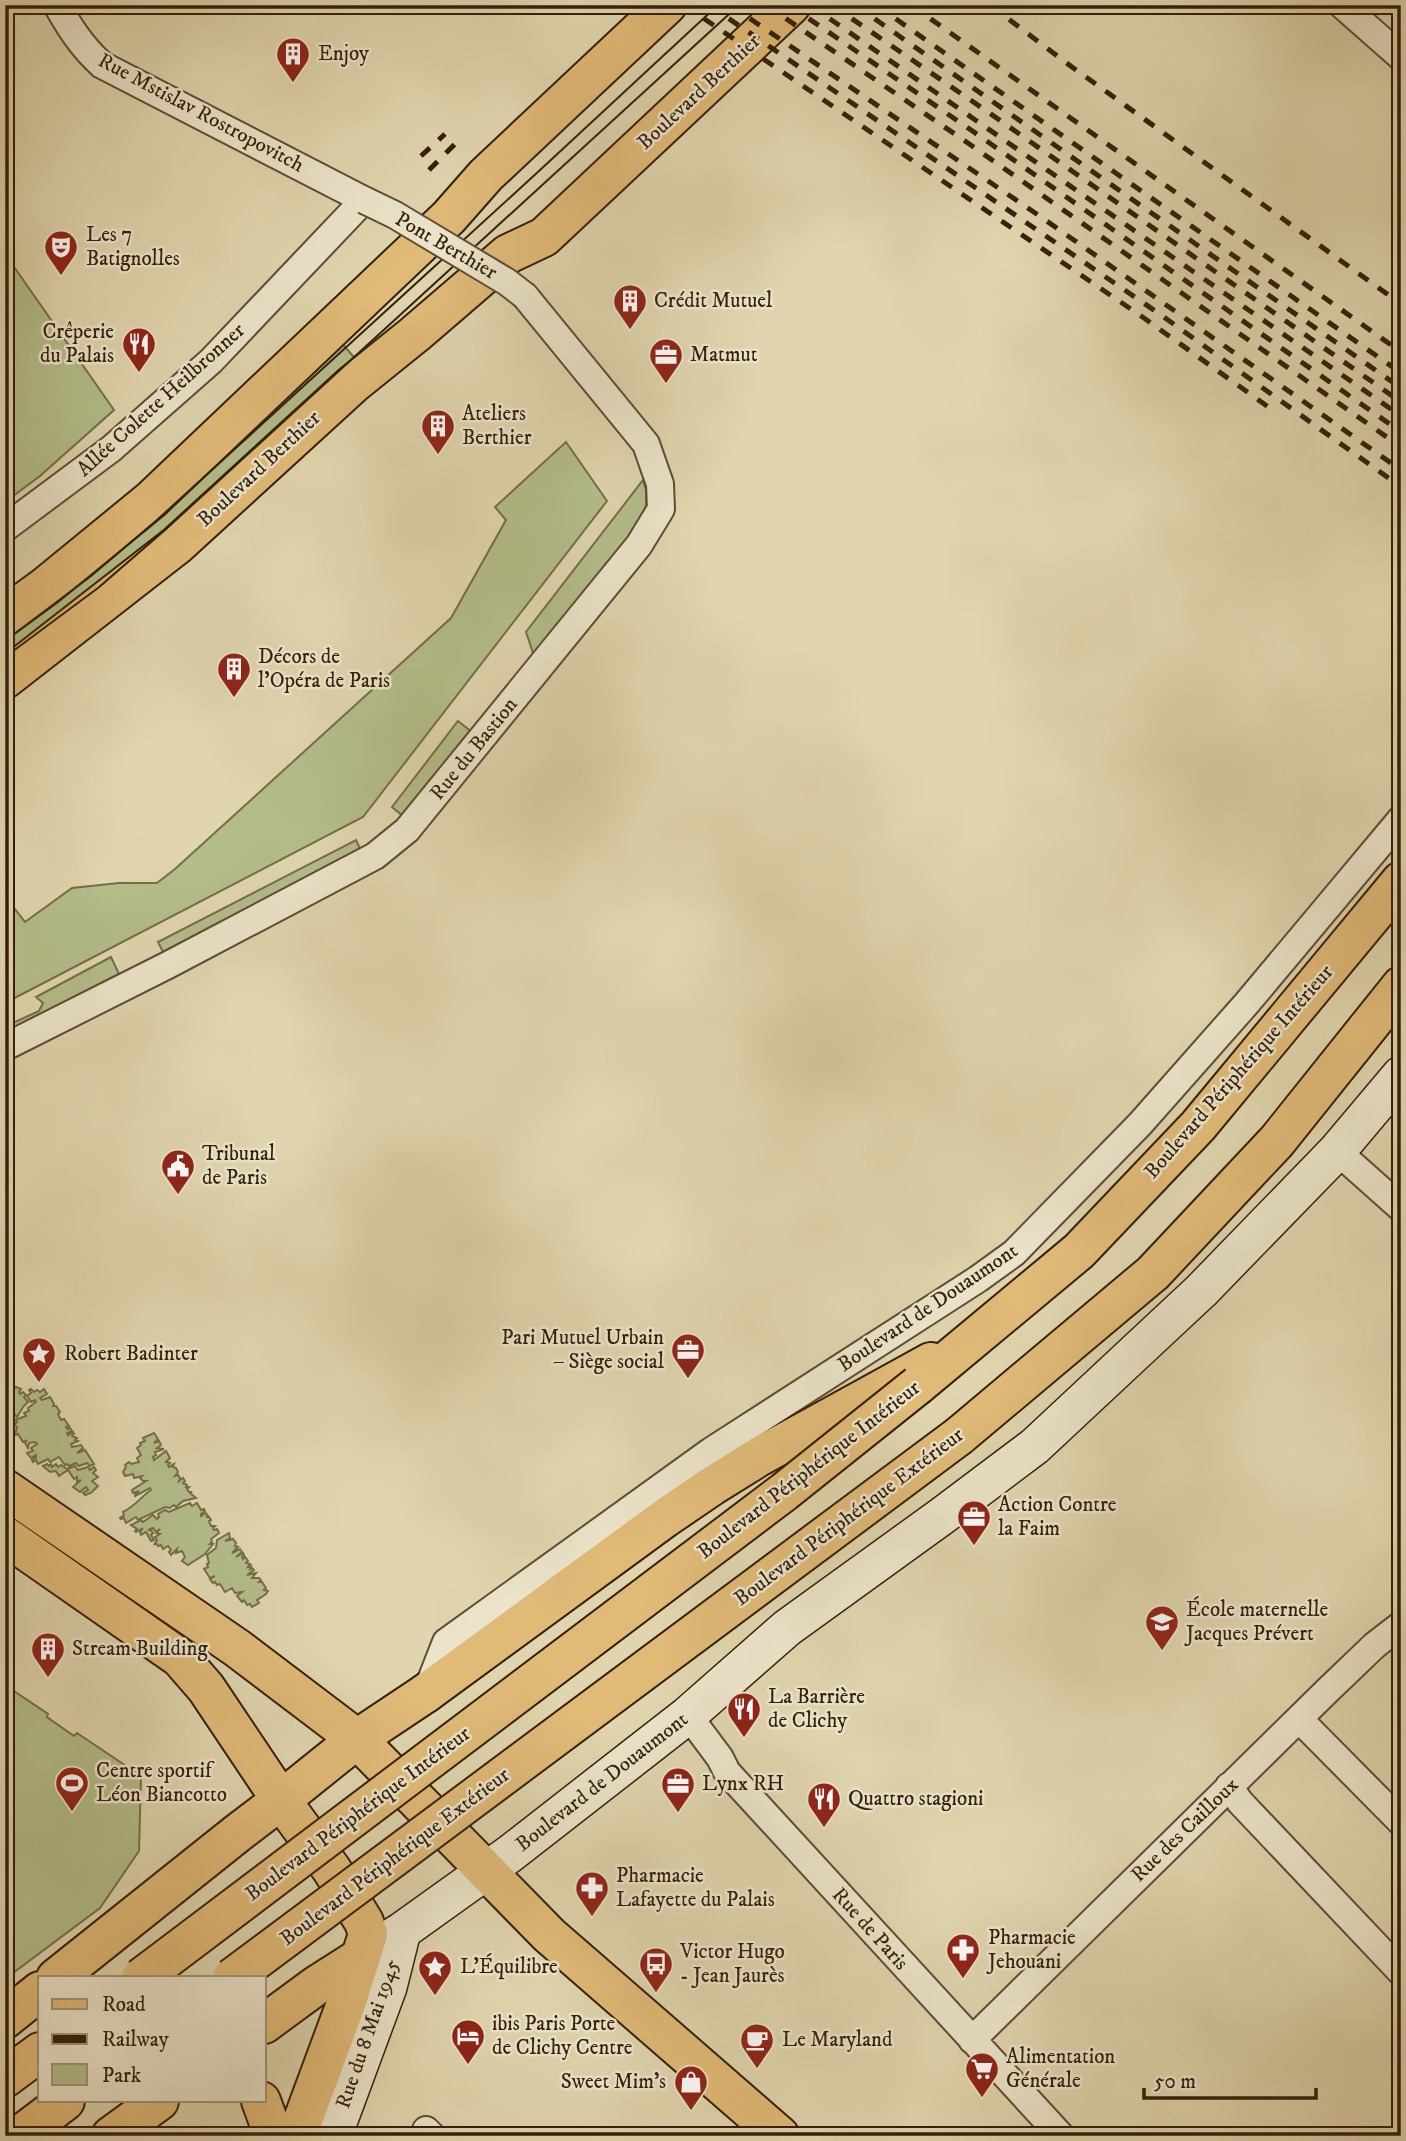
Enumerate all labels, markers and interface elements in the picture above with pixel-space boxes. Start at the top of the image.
street label: Boulevard Berthier [632,28,766,156]
building icon: Enjoy [274,35,312,84]
place label: Enjoy [318,41,370,67]
street label: Rue Mstislav Rostropovitch [94,48,308,178]
street label: Pont Berthier [390,206,502,286]
place label: Les 7 Batignolles [86,222,180,272]
theatre icon: Les 7 Batignolles [42,228,80,277]
building icon: Crédit Mutuel [611,282,649,331]
place label: Crédit Mutuel [654,288,773,314]
street label: Allée Colette Heilbronner [72,317,251,482]
place label: Crêperie du Palais [40,319,114,369]
restaurant icon: Crêperie du Palais [120,325,158,374]
office icon: Matmut [647,336,685,385]
place label: Matmut [690,342,758,368]
place label: Ateliers Berthier [462,401,532,451]
street label: Boulevard Berthier [192,405,326,533]
building icon: Ateliers Berthier [419,407,457,456]
place label: Décors de l’Opéra de Paris [258,644,390,694]
building icon: Décors de l’Opéra de Paris [215,650,253,699]
street label: Rue du Bastion [425,692,523,806]
street label: Boulevard Périphérique Intérieur [1139,960,1339,1184]
place label: Tribunal de Paris [202,1141,276,1191]
public building icon: Tribunal de Paris [159,1147,197,1196]
street label: Boulevard de Douaumont [833,1238,1023,1378]
place label: Pari Mutuel Urbain – Siège social [501,1325,665,1375]
office icon: Pari Mutuel Urbain – Siège social [669,1331,707,1380]
place icon: Robert Badinter [20,1335,58,1384]
place label: Robert Badinter [64,1341,198,1367]
street label: Boulevard Périphérique Intérieur [693,1375,926,1565]
street label: Boulevard Périphérique Extérieur [729,1422,969,1612]
place label: Action Contre la Faim [998,1492,1117,1542]
office icon: Action Contre la Faim [955,1498,993,1547]
place label: École maternelle Jacques Prévert [1184,1596,1329,1647]
school or university icon: École maternelle Jacques Prévert [1143,1603,1181,1652]
building icon: Stream Building [29,1630,67,1679]
place label: Stream Building [72,1636,208,1662]
place label: La Barrière de Clichy [768,1684,865,1734]
restaurant icon: La Barrière de Clichy [725,1690,763,1739]
street label: Boulevard de Douaumont [511,1706,694,1857]
street label: Boulevard Périphérique Intérieur [240,1721,476,1907]
place label: Centre sportif Léon Biancotto [96,1758,227,1808]
street label: Boulevard Périphérique Extérieur [275,1762,515,1952]
sports icon: Centre sportif Léon Biancotto [53,1764,91,1813]
office icon: Lynx RH [659,1765,697,1814]
place label: Lynx RH [702,1771,784,1797]
street label: Rue des Cailloux [1126,1772,1244,1888]
restaurant icon: Quattro stagioni [805,1780,843,1829]
place label: Quattro stagioni [848,1786,984,1812]
place label: Pharmacie Lafayette du Palais [616,1863,775,1913]
pharmacy icon: Pharmacie Lafayette du Palais [573,1869,611,1918]
street label: Rue de Paris [826,1882,914,1976]
place label: Pharmacie Jehouani [986,1925,1076,1975]
pharmacy icon: Pharmacie Jehouani [944,1931,982,1980]
place label: Victor Hugo - Jean Jaurès [679,1939,785,1989]
bus stop icon: Victor Hugo - Jean Jaurès [637,1945,675,1994]
place icon: L'Équilibre [416,1948,454,1997]
place label: L'Équilibre [460,1953,558,1980]
street label: Rue du 8 Mai 1945 [330,1956,406,2112]
legend [38,1976,266,2102]
text: Road [102,1992,146,2018]
place label: ibis Paris Porte de Clichy Centre [492,2011,633,2061]
hotel icon: ibis Paris Porte de Clichy Centre [449,2017,487,2066]
cafe icon: Le Maryland [738,2021,776,2070]
text: Railway [102,2027,170,2053]
place label: Le Maryland [782,2027,893,2053]
place label: Alimentation Générale [1006,2044,1115,2094]
supermarket icon: Alimentation Générale [963,2050,1001,2099]
scale bar [1144,2057,1315,2101]
text: Park [102,2063,142,2089]
shop icon: Sweet Mim's [672,2063,710,2112]
place label: Sweet Mim's [561,2069,666,2095]
text: 50 m [1154,2069,1196,2095]

